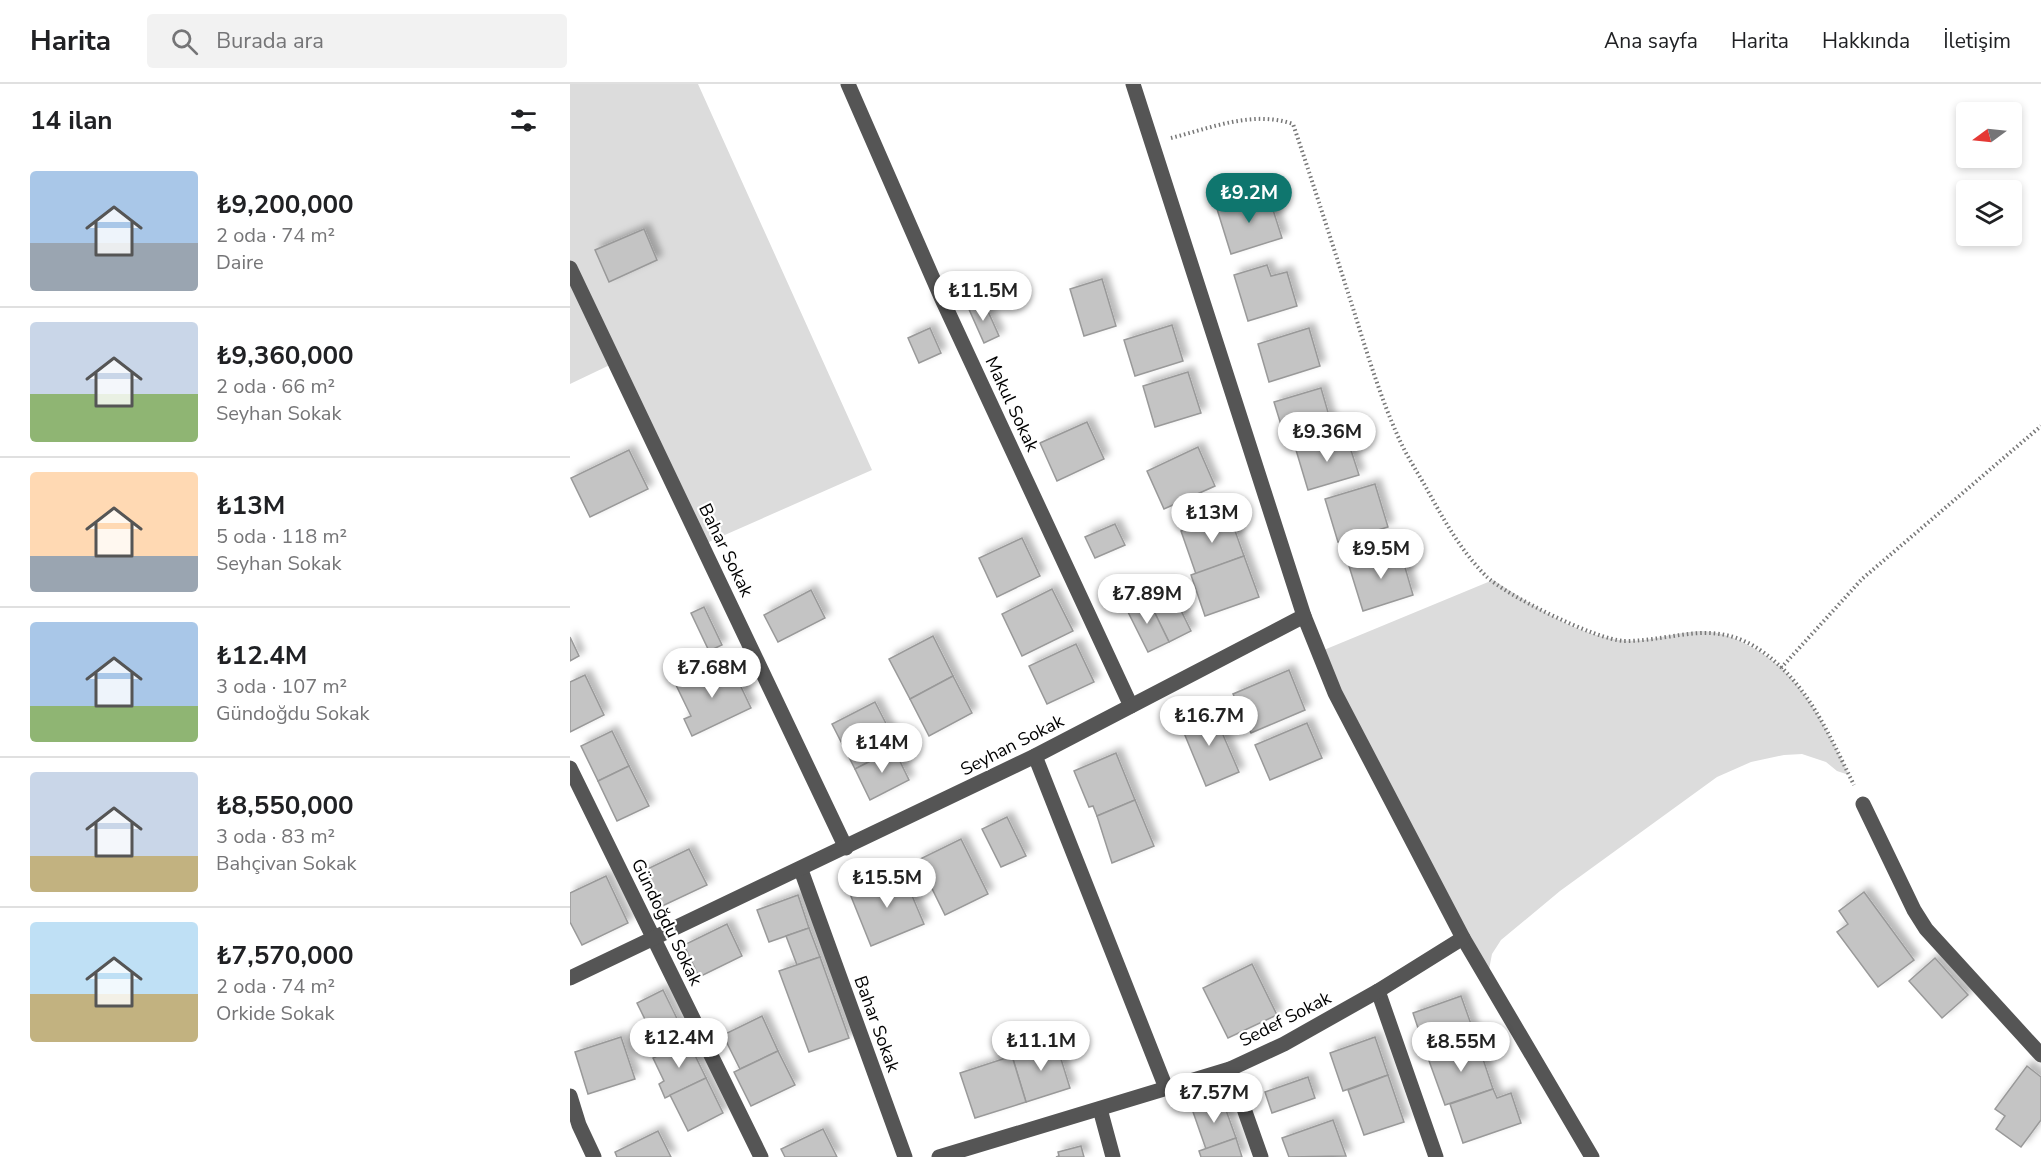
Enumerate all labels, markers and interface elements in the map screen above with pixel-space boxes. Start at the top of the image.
search box [147,14,567,68]
text: Harita [30,22,111,60]
icon: search [168,25,201,58]
text: Burada ara [216,26,324,56]
text: Ana sayfa [1604,27,1698,55]
text: Harita [1731,27,1789,55]
text: Hakkında [1822,27,1910,55]
text: İletişim [1943,27,2011,55]
north arrow [1956,102,2022,168]
map controls [1956,102,2022,246]
text: 14 ilan [30,103,113,138]
icon: filters [507,104,540,137]
pin: ₺9.2M [1207,173,1291,224]
text: ₺9.2M [1220,179,1278,206]
button: layers [1956,180,2022,246]
text: ₺9,200,000 [216,187,354,222]
icon: home [78,195,150,267]
text: 2 oda · 74 m² [216,222,335,249]
text: Daire [216,249,264,276]
pin: ₺11.5M [934,271,1032,322]
text: ₺11.5M [948,277,1018,304]
text: ₺9,360,000 [216,338,354,373]
icon: home [78,346,150,418]
street label: Makul Sokak [979,352,1045,456]
text: 2 oda · 66 m² [216,373,335,400]
text: Seyhan Sokak [216,400,341,427]
pin: ₺9.36M [1278,412,1376,463]
text: ₺9.36M [1292,418,1362,445]
text: ₺13M [216,488,285,523]
pin: ₺13M [1176,493,1248,544]
icon: home [78,496,150,568]
street label: Bahar Sokak [693,499,759,602]
text: ₺13M [1185,499,1239,526]
text: 5 oda · 118 m² [216,523,347,550]
pin: ₺9.5M [1339,529,1423,580]
text: ₺9.5M [1352,535,1410,562]
text: Seyhan Sokak [216,550,341,577]
pin: ₺7.89M [1098,574,1196,625]
text: ₺7.89M [1112,580,1182,607]
text: ₺12.4M [216,638,307,673]
icon: home [78,646,150,718]
pin: ₺7.68M [663,648,761,699]
text: ₺7.68M [677,654,747,681]
text: 3 oda · 107 m² [216,673,347,700]
pin: ₺16.7M [1160,696,1258,747]
text: Gündoğdu Sokak [216,700,370,727]
text: ₺16.7M [1174,702,1244,729]
street label: Seyhan Sokak [956,708,1069,781]
pin: ₺14M [846,723,918,774]
text: ₺14M [855,729,909,756]
text: ₺8,550,000 [216,788,354,823]
icon: home [78,796,150,868]
text: 3 oda · 83 m² [216,823,335,850]
text: Bahçivan Sokak [216,850,357,877]
street label: Gündoğdu Sokak [626,855,709,990]
pin: ₺15.5M [838,858,936,909]
text: ₺15.5M [852,864,922,891]
text: ₺7,570,000 [216,938,354,973]
icon: home [78,946,150,1018]
street label: Bahar Sokak [848,972,906,1077]
text: 2 oda · 74 m² [216,973,335,1000]
street label: Sedef Sokak [1235,985,1336,1052]
text: Orkide Sokak [216,1000,335,1027]
pin: ₺12.4M [630,1018,728,1069]
pin: ₺11.1M [992,1021,1090,1072]
pin: ₺8.55M [1412,1022,1510,1073]
text: ₺12.4M [644,1024,714,1051]
text: ₺11.1M [1006,1027,1076,1054]
text: ₺8.55M [1426,1028,1496,1055]
pin: ₺7.57M [1165,1073,1263,1124]
text: ₺7.57M [1179,1079,1249,1106]

